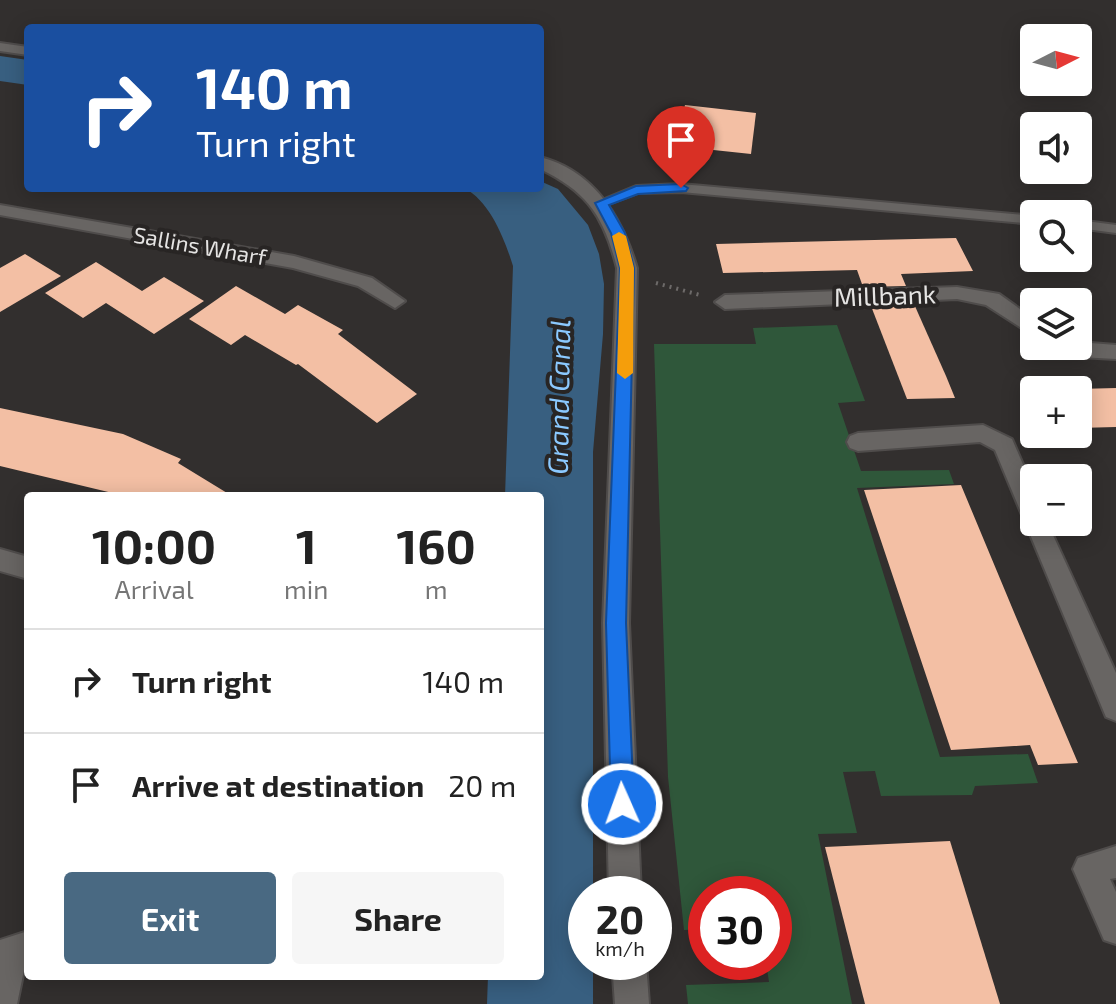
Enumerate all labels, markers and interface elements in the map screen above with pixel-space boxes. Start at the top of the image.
north arrow [1020,24,1092,96]
map controls [1020,24,1092,536]
text: 140 m [196,53,353,120]
icon: right [64,56,168,160]
pin [647,106,715,188]
button: sound [1020,112,1092,184]
icon: arrive [659,118,703,162]
text: Turn right [196,121,356,164]
button: search [1020,200,1092,272]
street label: Sallins Wharf [132,221,269,270]
street label: Millbank [833,277,937,312]
button: layers [1020,288,1092,360]
water label: Grand Canal [540,319,576,475]
button: + [1020,376,1092,448]
button: − [1020,464,1092,536]
text: 10:00 [92,516,216,574]
text: 1 [296,516,317,574]
text: 160 [397,516,476,574]
text: Arrival [114,573,194,604]
text: min [284,573,328,604]
text: m [425,573,448,604]
icon: right [64,659,108,703]
text: Turn right [132,663,272,699]
text: 140 m [423,663,504,699]
position arrow [580,762,664,846]
icon: arrive [64,763,108,807]
text: Arrive at destination [132,767,424,803]
text: 20 m [448,767,516,803]
button: Exit [64,872,276,964]
button: Share [292,872,504,964]
speed limit sign: 30 [688,876,792,980]
text: 20 [596,894,644,942]
text: km/h [595,936,645,960]

